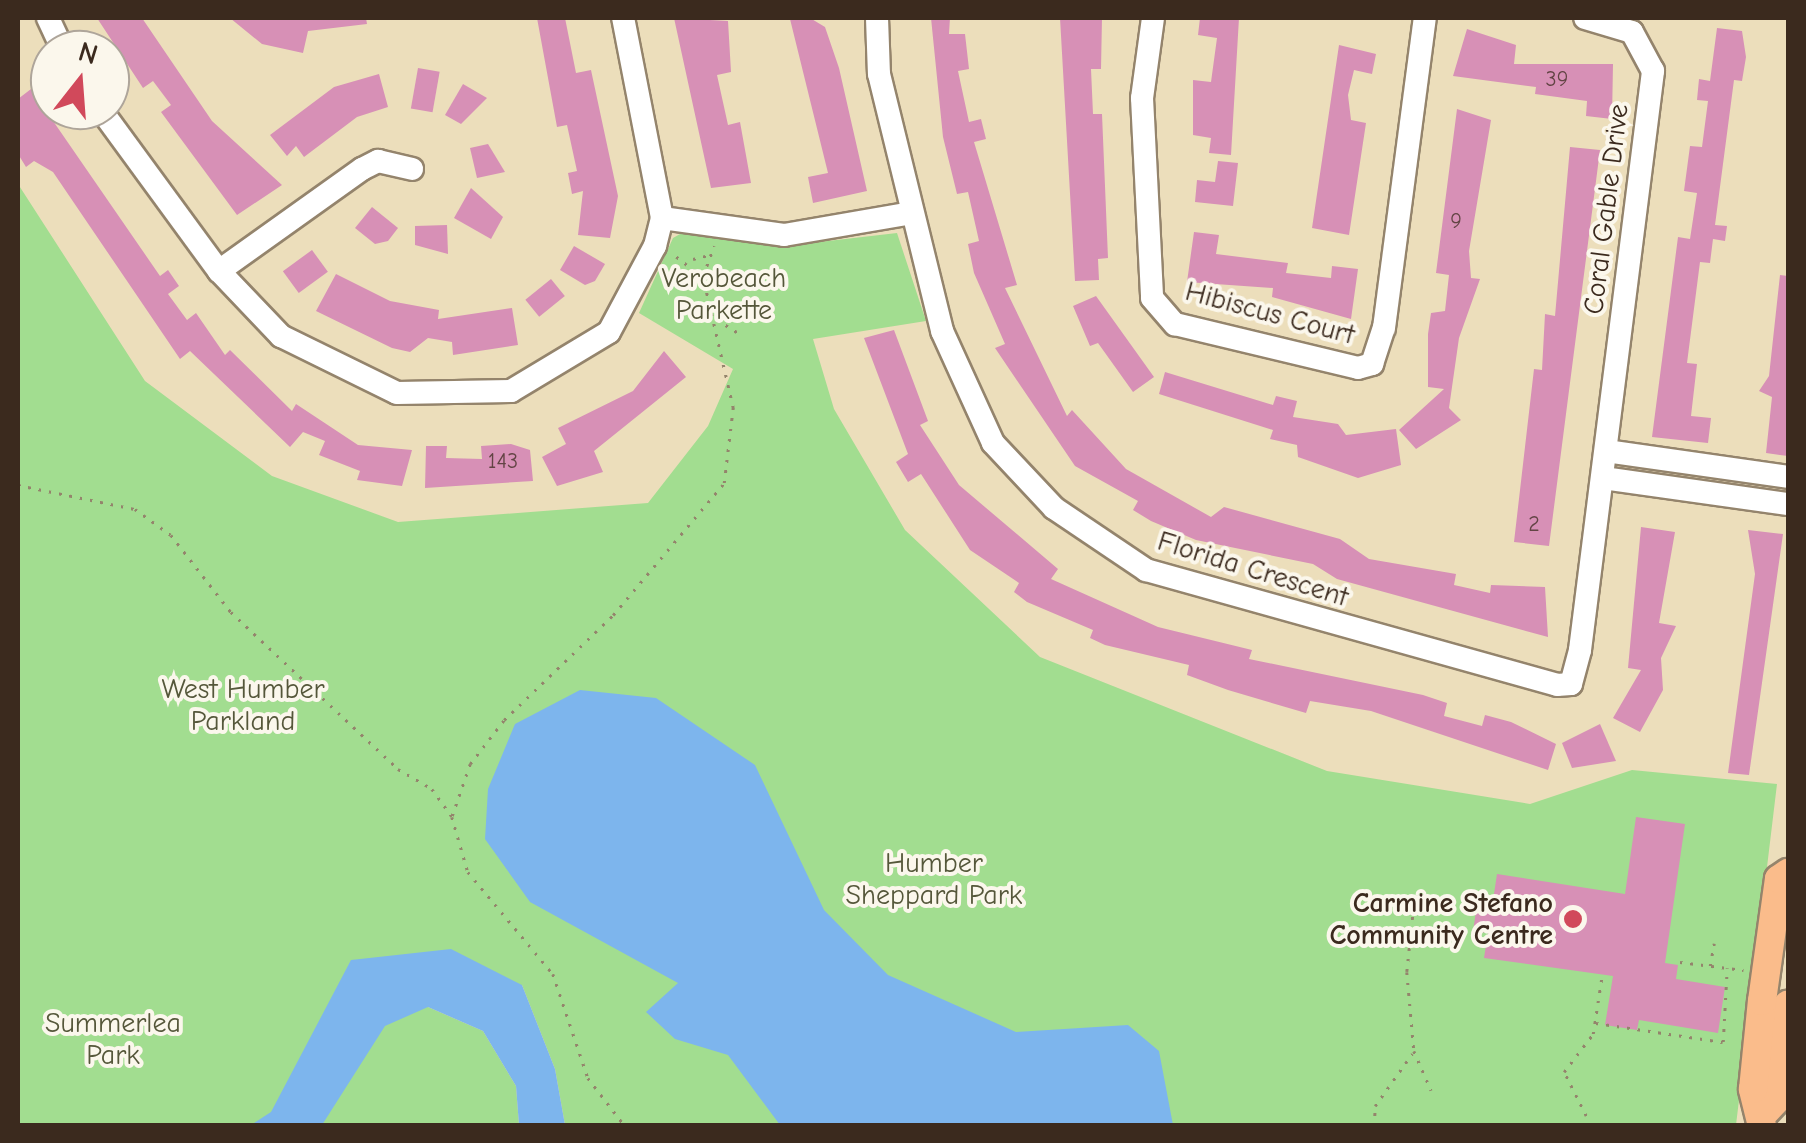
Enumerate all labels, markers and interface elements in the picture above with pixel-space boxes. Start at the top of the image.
north arrow [30,30,130,130]
text: N [75,35,102,71]
house number: 39 [1546,67,1568,93]
street label: Coral Gable Drive [1576,102,1636,316]
house number: 9 [1450,209,1462,235]
park label: Verobeach Parkette [662,261,786,327]
street label: Hibiscus Court [1182,274,1358,352]
house number: 143 [488,449,518,475]
house number: 2 [1528,512,1540,538]
street label: Florida Crescent [1154,524,1352,614]
park label: West Humber Parkland [161,672,325,738]
park label: Humber Sheppard Park [846,846,1022,912]
place label: Carmine Stefano Community Centre [1329,886,1553,952]
marker: Carmine Stefano Community Centre [1562,908,1584,930]
park label: Summerlea Park [45,1006,181,1072]

